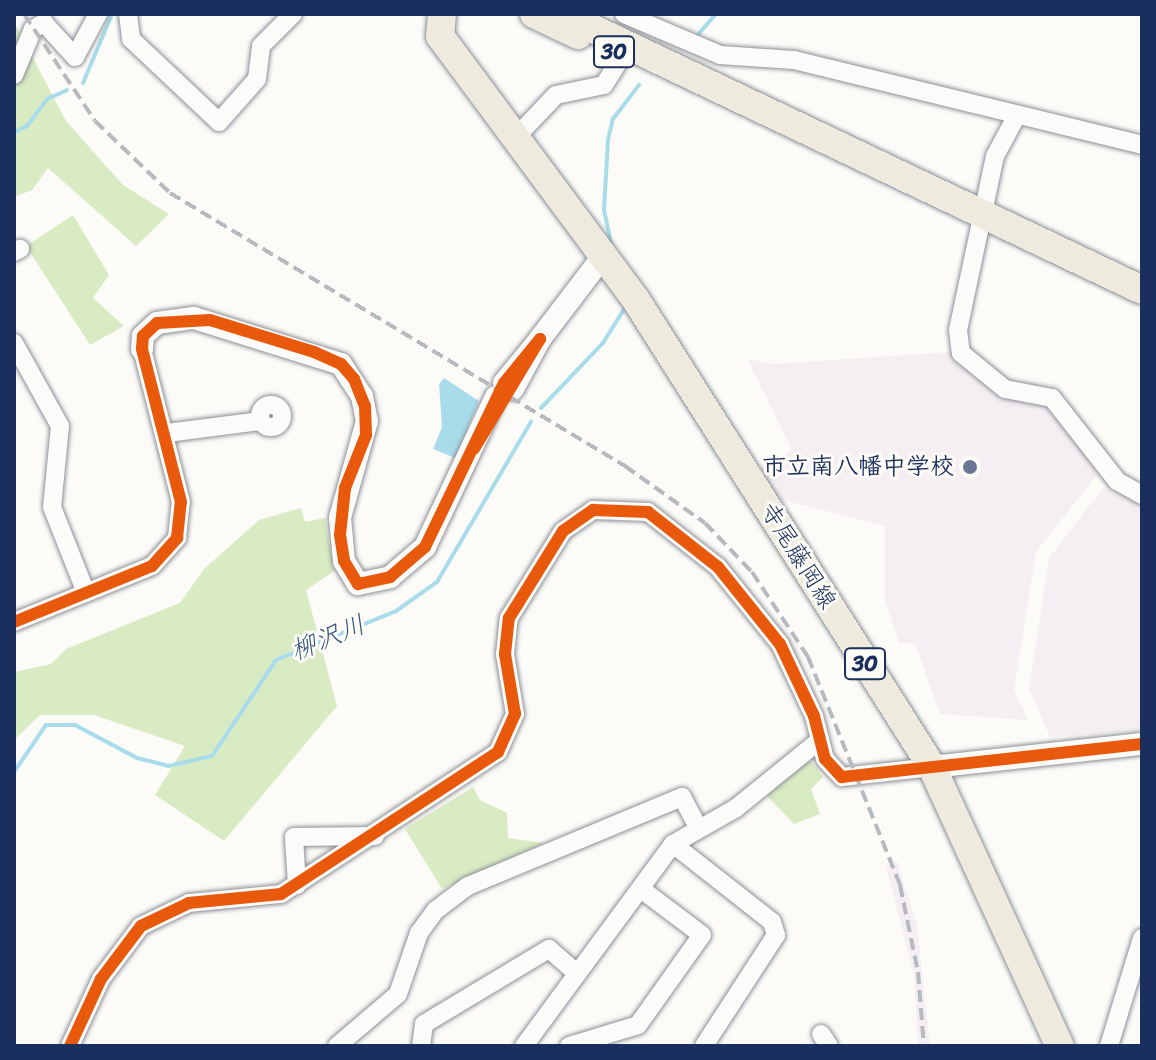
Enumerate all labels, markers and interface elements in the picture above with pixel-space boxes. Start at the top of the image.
road number: 30 [592,34,636,70]
place label: 市立南八幡中学校 [762,453,954,481]
marker: 市立南八幡中学校 [961,458,979,476]
street label: 寺尾藤岡線 [754,497,842,615]
water label: 柳沢川 [286,609,370,667]
road number: 30 [843,646,887,682]

